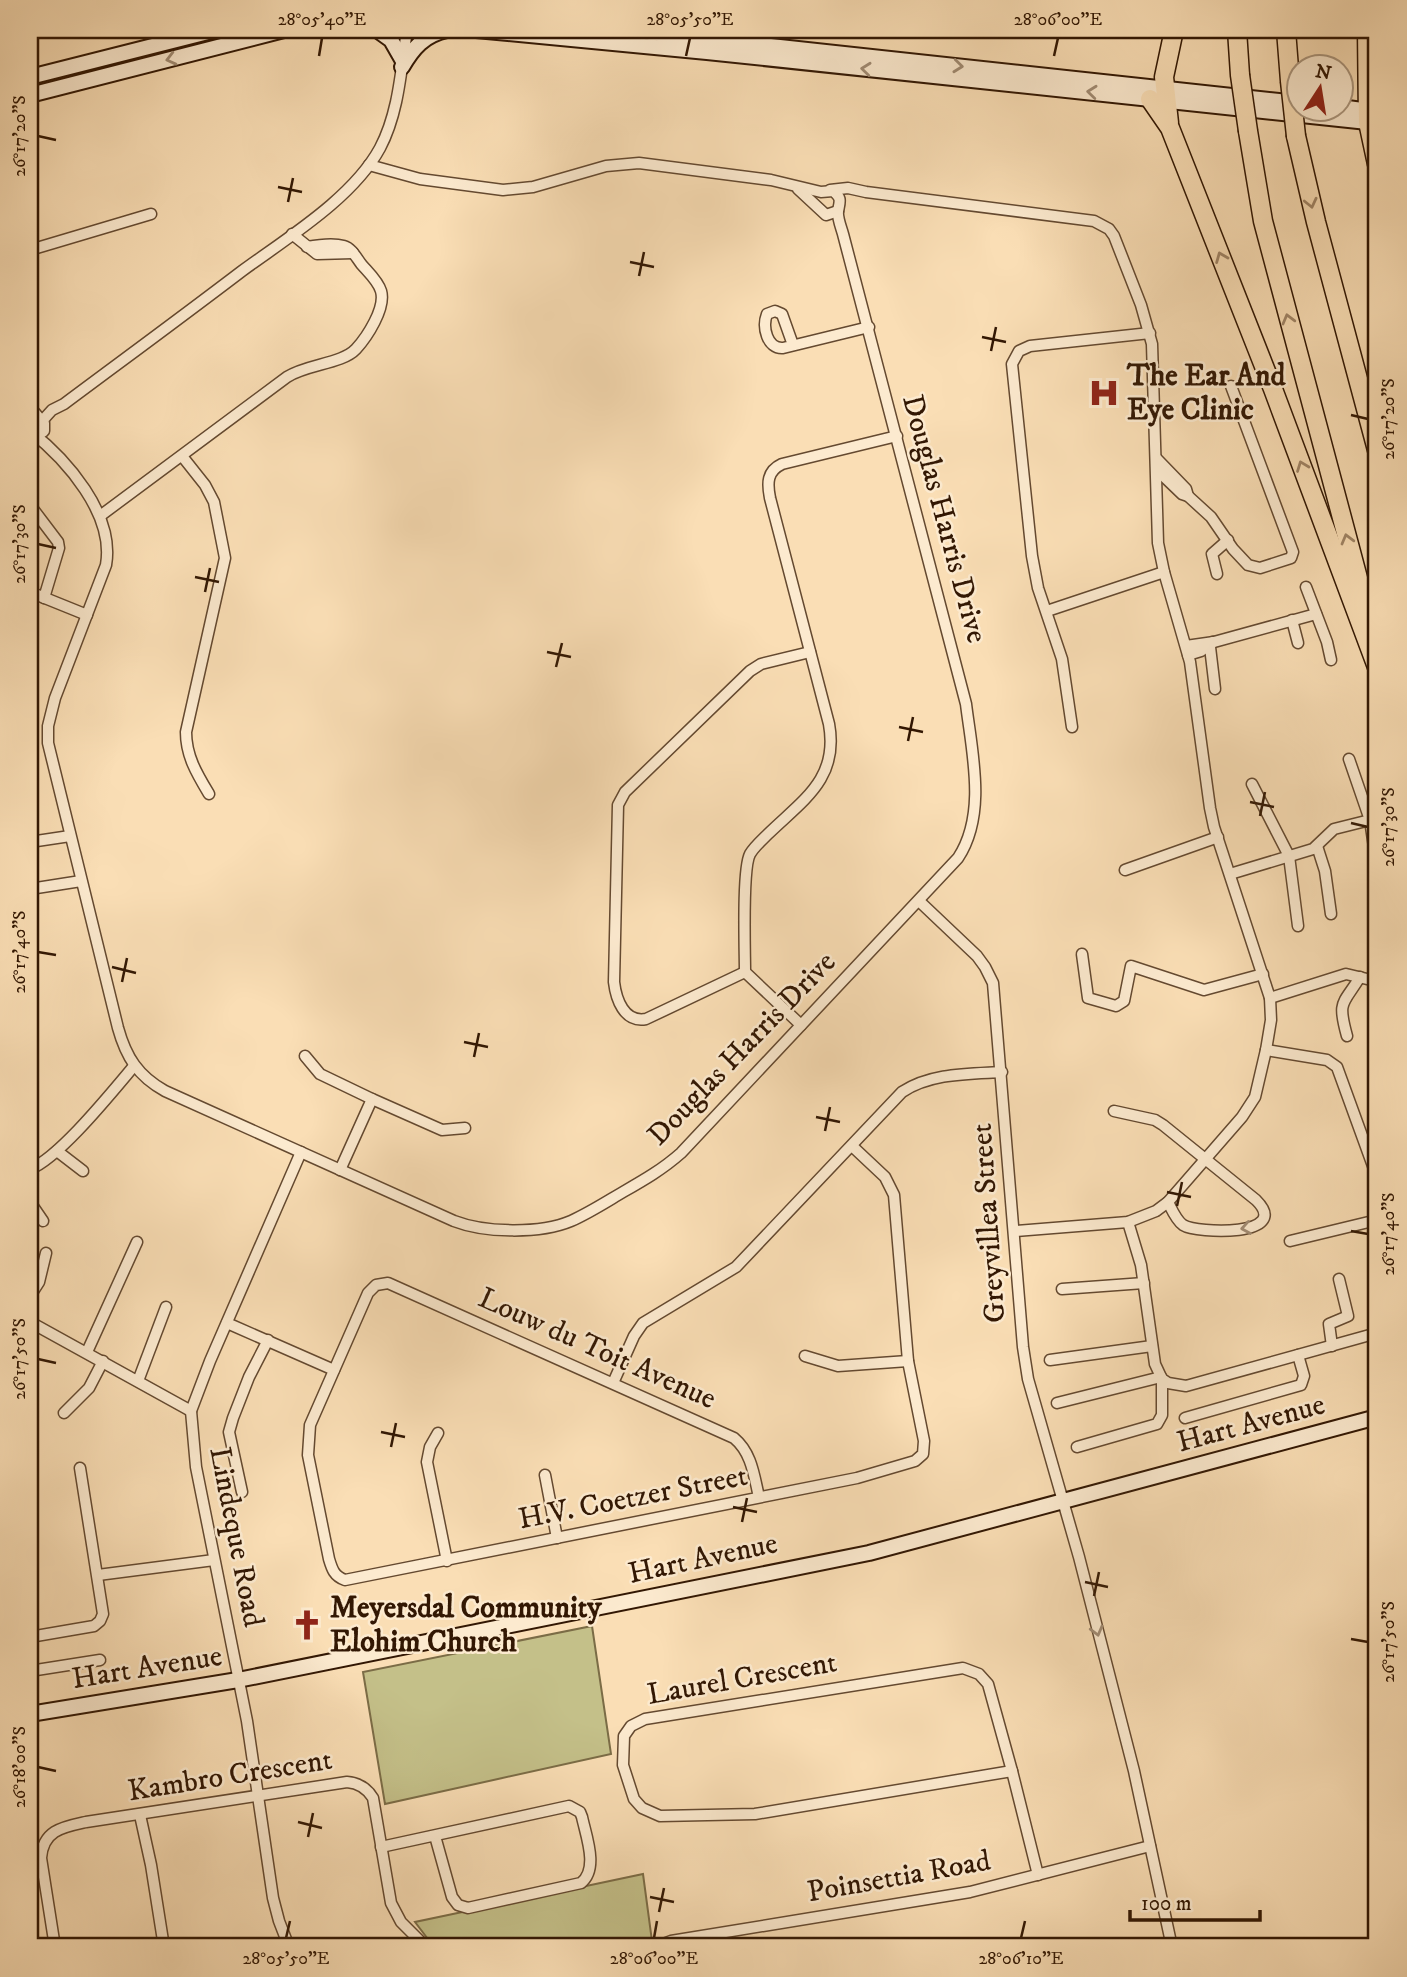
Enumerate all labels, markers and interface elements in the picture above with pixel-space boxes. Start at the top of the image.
text: 28°05'40"E [278,9,367,31]
text: 28°05'50"E [646,9,734,31]
text: 28°06'00"E [1014,9,1102,31]
one-way arrow [165,51,177,65]
north arrow [1284,52,1354,122]
one-way arrow [952,58,964,73]
text: N [1313,60,1334,86]
one-way arrow [860,61,872,76]
one-way arrow [1086,85,1098,100]
text: 26°17'20"S [9,95,31,177]
one-way arrow [1303,197,1317,209]
one-way arrow [1215,251,1229,263]
one-way arrow [1282,313,1297,325]
place label: The Ear And Eye Clinic [1126,358,1286,429]
hospital icon: The Ear And Eye Clinic [1087,376,1121,410]
text: 26°17'20"S [1378,378,1400,460]
street label: Douglas Harris Drive [893,391,995,647]
one-way arrow [1296,460,1310,472]
text: 26°17'30"S [9,504,31,584]
one-way arrow [1341,533,1355,545]
text: 26°17'30"S [1378,787,1400,867]
text: 26°17'40"S [9,910,31,994]
street label: Douglas Harris Drive [640,944,844,1154]
street label: Greyvillea Street [964,1122,1014,1324]
text: 26°17'40"S [1378,1192,1400,1276]
one-way arrow [1240,1219,1252,1234]
street label: Louw du Toit Avenue [472,1280,722,1418]
text: 26°17'50"S [9,1318,31,1400]
street label: Hart Avenue [1173,1387,1329,1461]
street label: Lindeque Road [200,1444,272,1630]
street label: H.V. Coetzer Street [515,1458,751,1538]
street label: Hart Avenue [625,1525,781,1593]
place label: Meyersdal Community Elohim Church [330,1590,602,1661]
text: 26°17'50"S [1378,1601,1400,1683]
church icon: Meyersdal Community Elohim Church [290,1608,324,1642]
one-way arrow [1088,1624,1103,1636]
street label: Hart Avenue [69,1638,225,1698]
street label: Laurel Crescent [644,1644,840,1714]
text: 26°18'00"S [9,1726,31,1808]
street label: Kambro Crescent [125,1742,335,1810]
street label: Poinsettia Road [804,1843,994,1911]
scale bar [1130,1879,1260,1923]
text: 100 m [1141,1891,1192,1917]
text: 28°05'50"E [242,1948,330,1970]
text: 28°06'00"E [610,1948,698,1970]
text: 28°06'10"E [978,1948,1064,1970]

